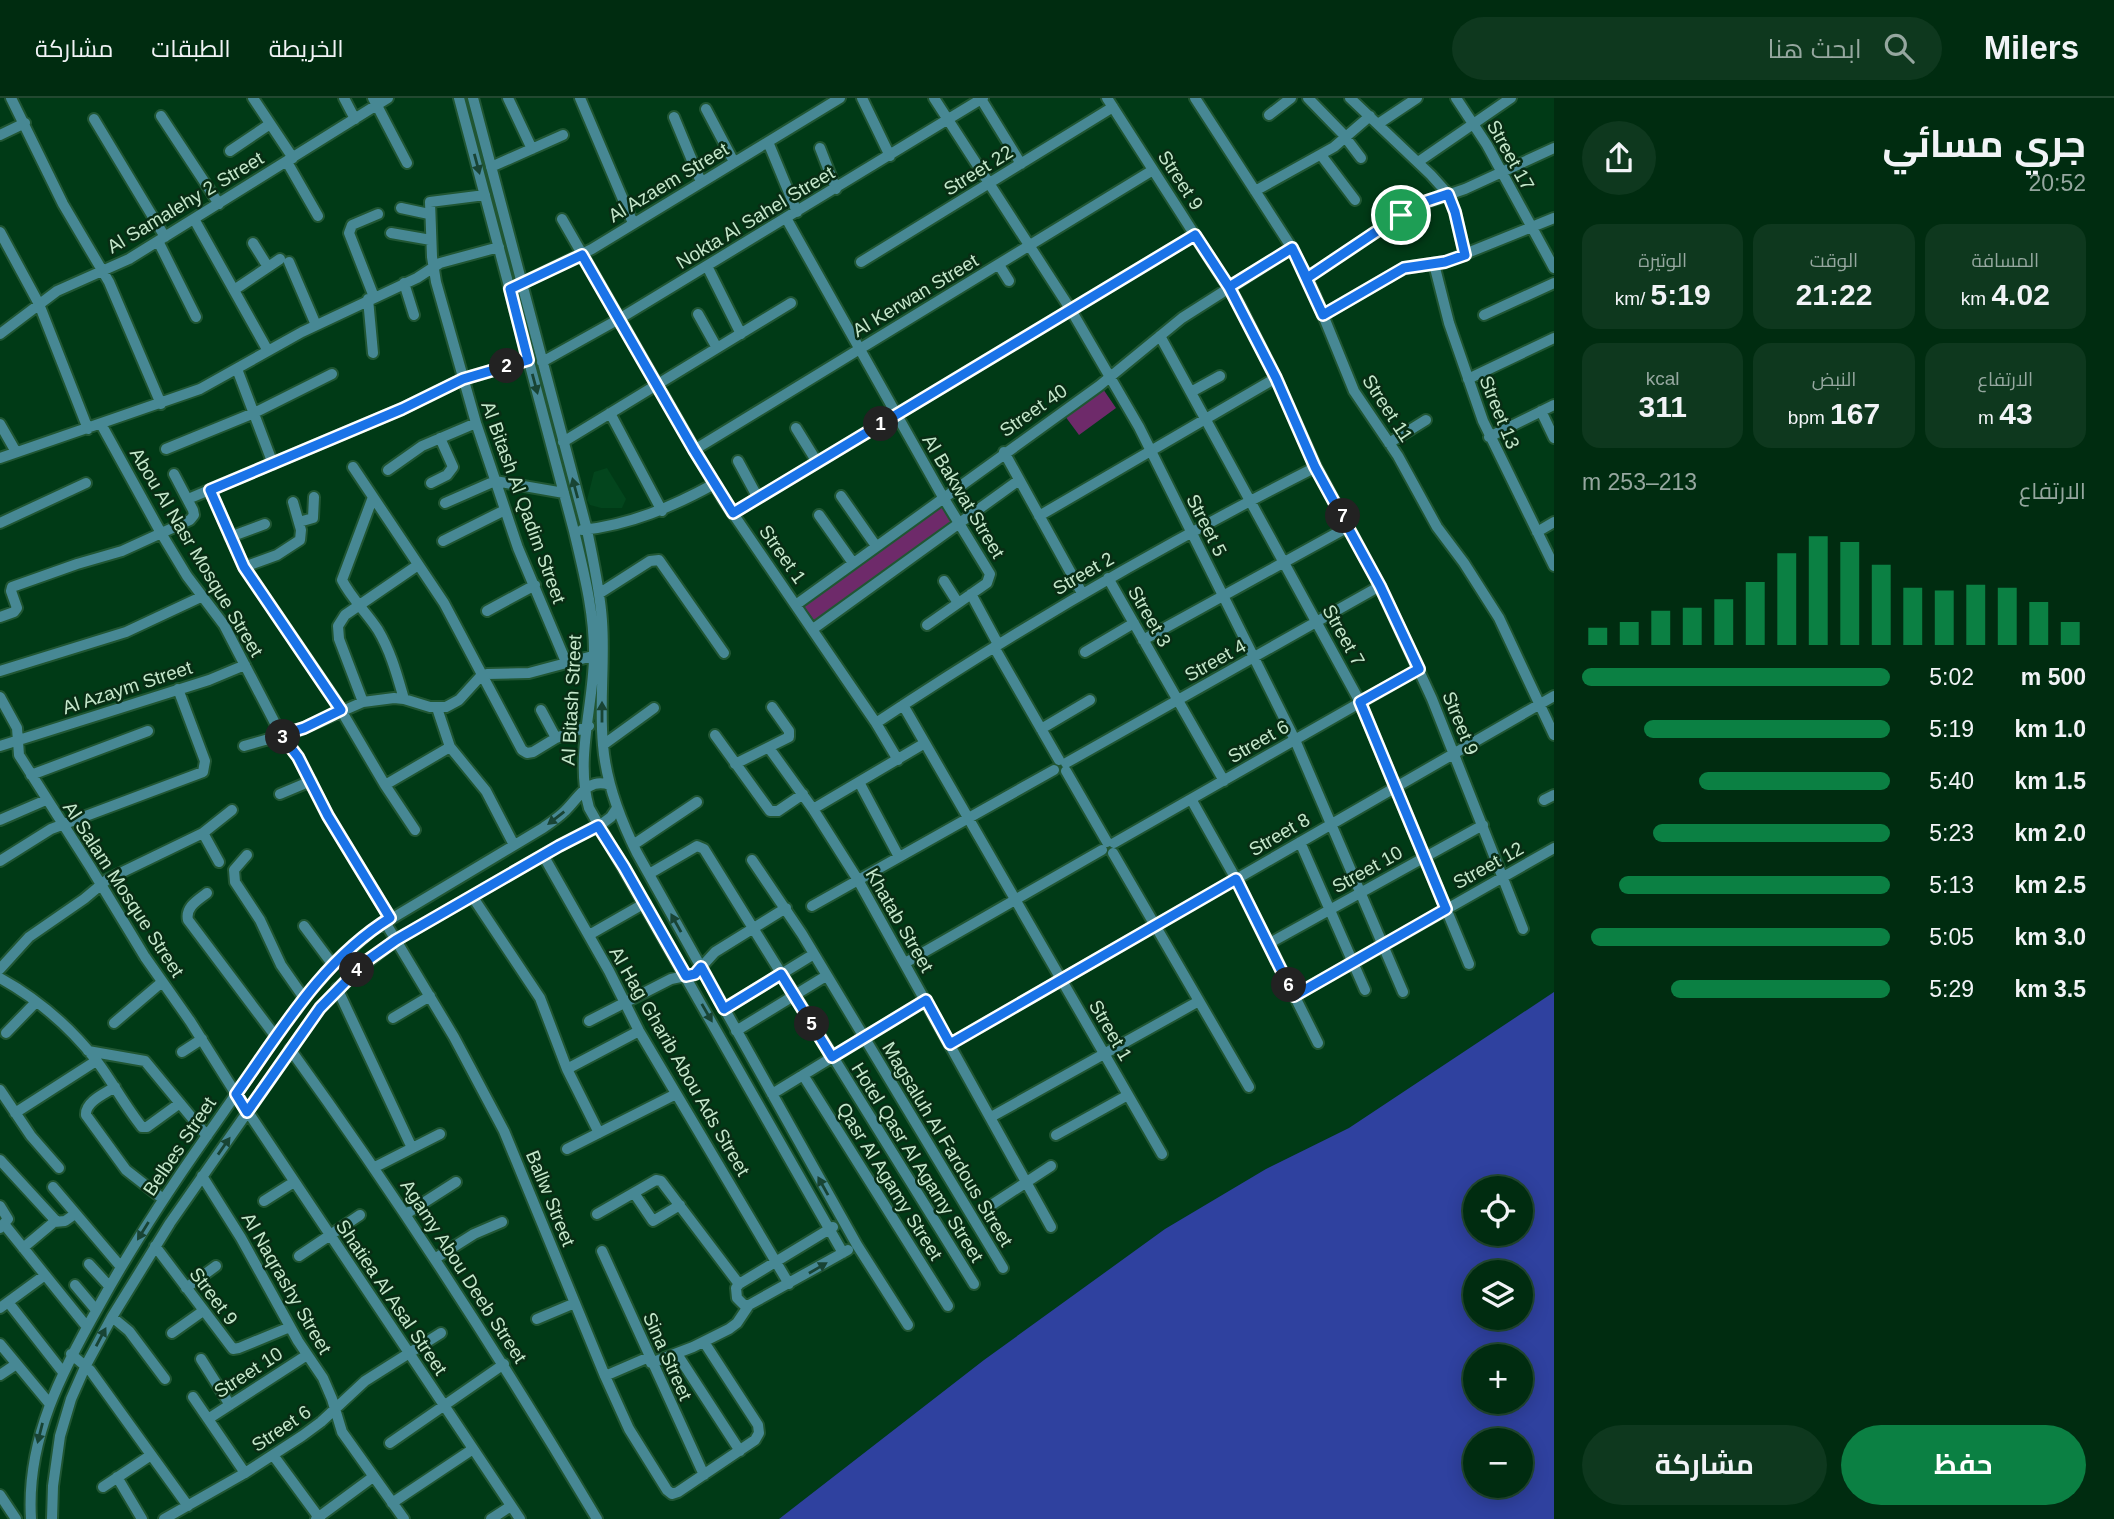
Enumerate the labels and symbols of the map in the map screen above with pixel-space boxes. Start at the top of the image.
street label: Street 17 [1483,116,1538,194]
street label: Al Azaem Street [604,138,733,227]
street label: Street 22 [940,141,1017,200]
street label: Al Samalehy 2 Street [103,147,268,257]
street label: Street 9 [1154,147,1208,214]
one-way arrow [473,154,483,175]
street label: Nokta Al Sahel Street [672,162,839,273]
pin [1371,185,1431,245]
street label: Al Kerwan Street [849,249,982,341]
pin: 2 [490,348,524,384]
street label: Street 11 [1358,371,1417,446]
one-way arrow [530,373,541,395]
street label: Street 13 [1475,373,1524,452]
street label: Street 40 [996,380,1071,441]
street label: Al Bitash Al Qadim Street [477,398,570,607]
pin: 1 [864,406,898,442]
street label: Al Bakwat Street [918,431,1009,562]
street label: Abou Al Nasr Mosque Street [126,444,268,661]
one-way arrow [570,477,580,498]
street label: Street 5 [1182,491,1231,560]
pin: 7 [1326,498,1360,534]
street label: Street 1 [755,521,810,588]
street label: Street 2 [1049,548,1117,599]
street label: Street 3 [1124,582,1175,650]
street label: Street 7 [1318,601,1369,669]
street label: Al Bitash Street [558,633,585,766]
street label: Street 4 [1181,635,1250,686]
street label: Al Azaym Street [60,656,195,718]
street label: Street 9 [1438,688,1483,758]
one-way arrow [596,701,608,723]
street label: Street 6 [1224,716,1292,767]
pin: 3 [266,720,300,754]
street label: Al Salam Mosque Street [59,798,189,982]
street label: Street 8 [1245,809,1313,860]
one-way arrow [547,811,565,825]
street label: Street 12 [1449,838,1527,893]
street label: Street 10 [1328,842,1406,897]
street label: Khatab Street [861,865,938,976]
one-way arrow [670,914,682,933]
street label: Al Hag Gharib Abou Ads Street [605,943,754,1180]
pin: 4 [340,952,374,988]
pin: 6 [1272,968,1306,1002]
street label: Street 1 [1085,996,1136,1064]
one-way arrow [701,1003,713,1023]
pin: 5 [794,1006,830,1042]
street label: Magsaluh Al Fardous Street [878,1038,1017,1251]
street label: Hotel Qasr Al Agamy Street [847,1057,989,1267]
street label: Belbes Street [139,1093,220,1199]
street label: Qasr Al Agamy Street [832,1097,948,1265]
one-way arrow [217,1137,231,1155]
street label: Ballw Street [522,1147,580,1250]
street label: Agamy Abou Deeb Street [396,1176,531,1367]
one-way arrow [817,1176,829,1196]
street label: Al Naqrashy Street [238,1209,336,1358]
street label: Shatiea Al Asal Street [332,1216,452,1379]
one-way arrow [137,1221,150,1240]
one-way arrow [808,1262,827,1274]
street label: Street 9 [185,1263,242,1329]
street label: Sina Street [639,1309,697,1404]
one-way arrow [95,1328,107,1347]
street label: Street 10 [210,1343,286,1402]
street label: Street 6 [248,1401,315,1456]
one-way arrow [35,1422,46,1444]

